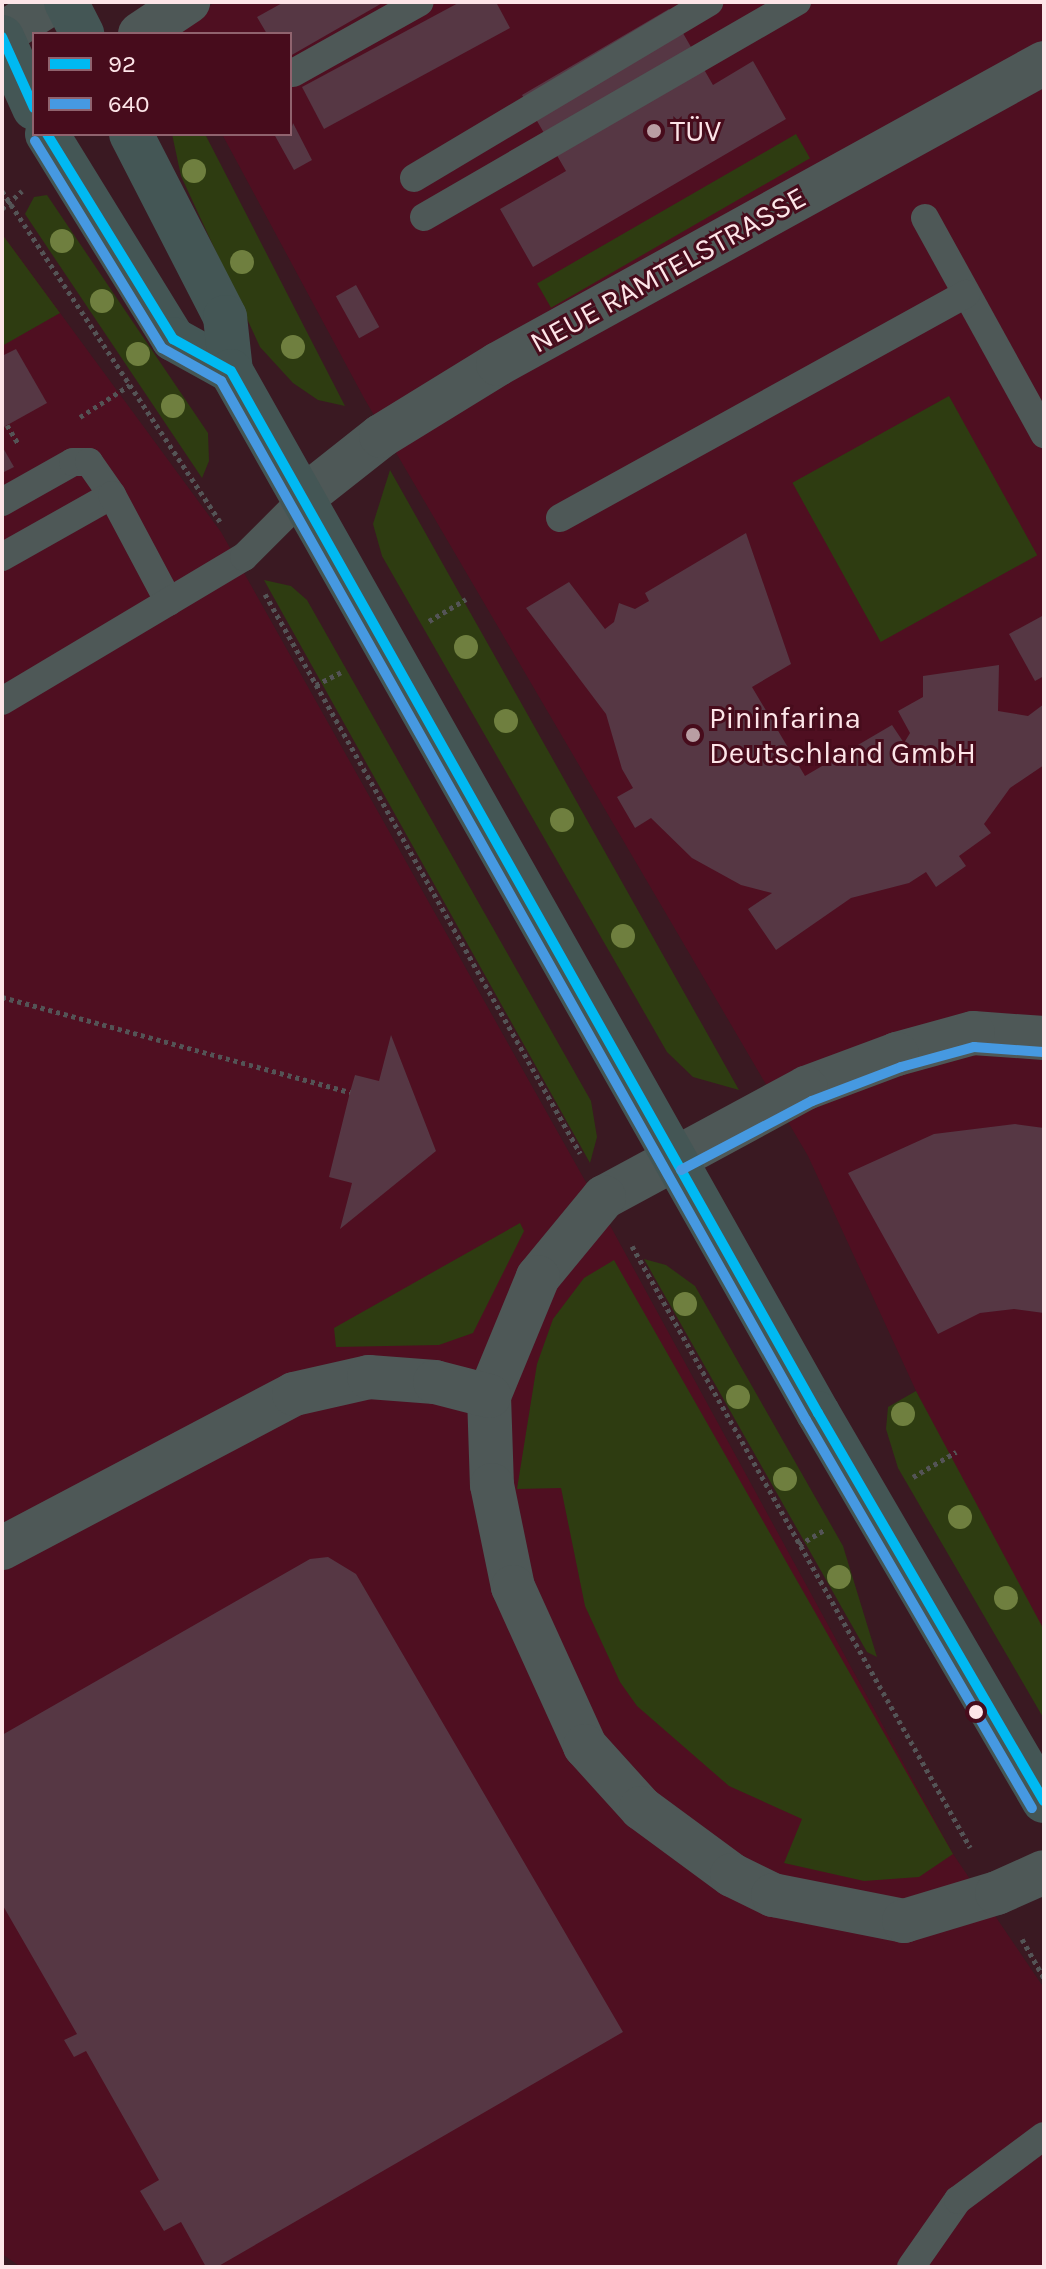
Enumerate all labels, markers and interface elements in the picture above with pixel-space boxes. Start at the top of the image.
legend [32,32,292,136]
text: 92 [108,50,136,78]
text: 640 [108,90,149,118]
place label: TÜV [670,113,721,149]
marker: TÜV [645,122,663,140]
street label: NEUE RAMTELSTRASSE [524,179,812,361]
place label: Pininfarina Deutschland GmbH [709,700,976,770]
marker: Pininfarina Deutschland GmbH [684,726,702,744]
unlabelled marker [968,1704,984,1720]

